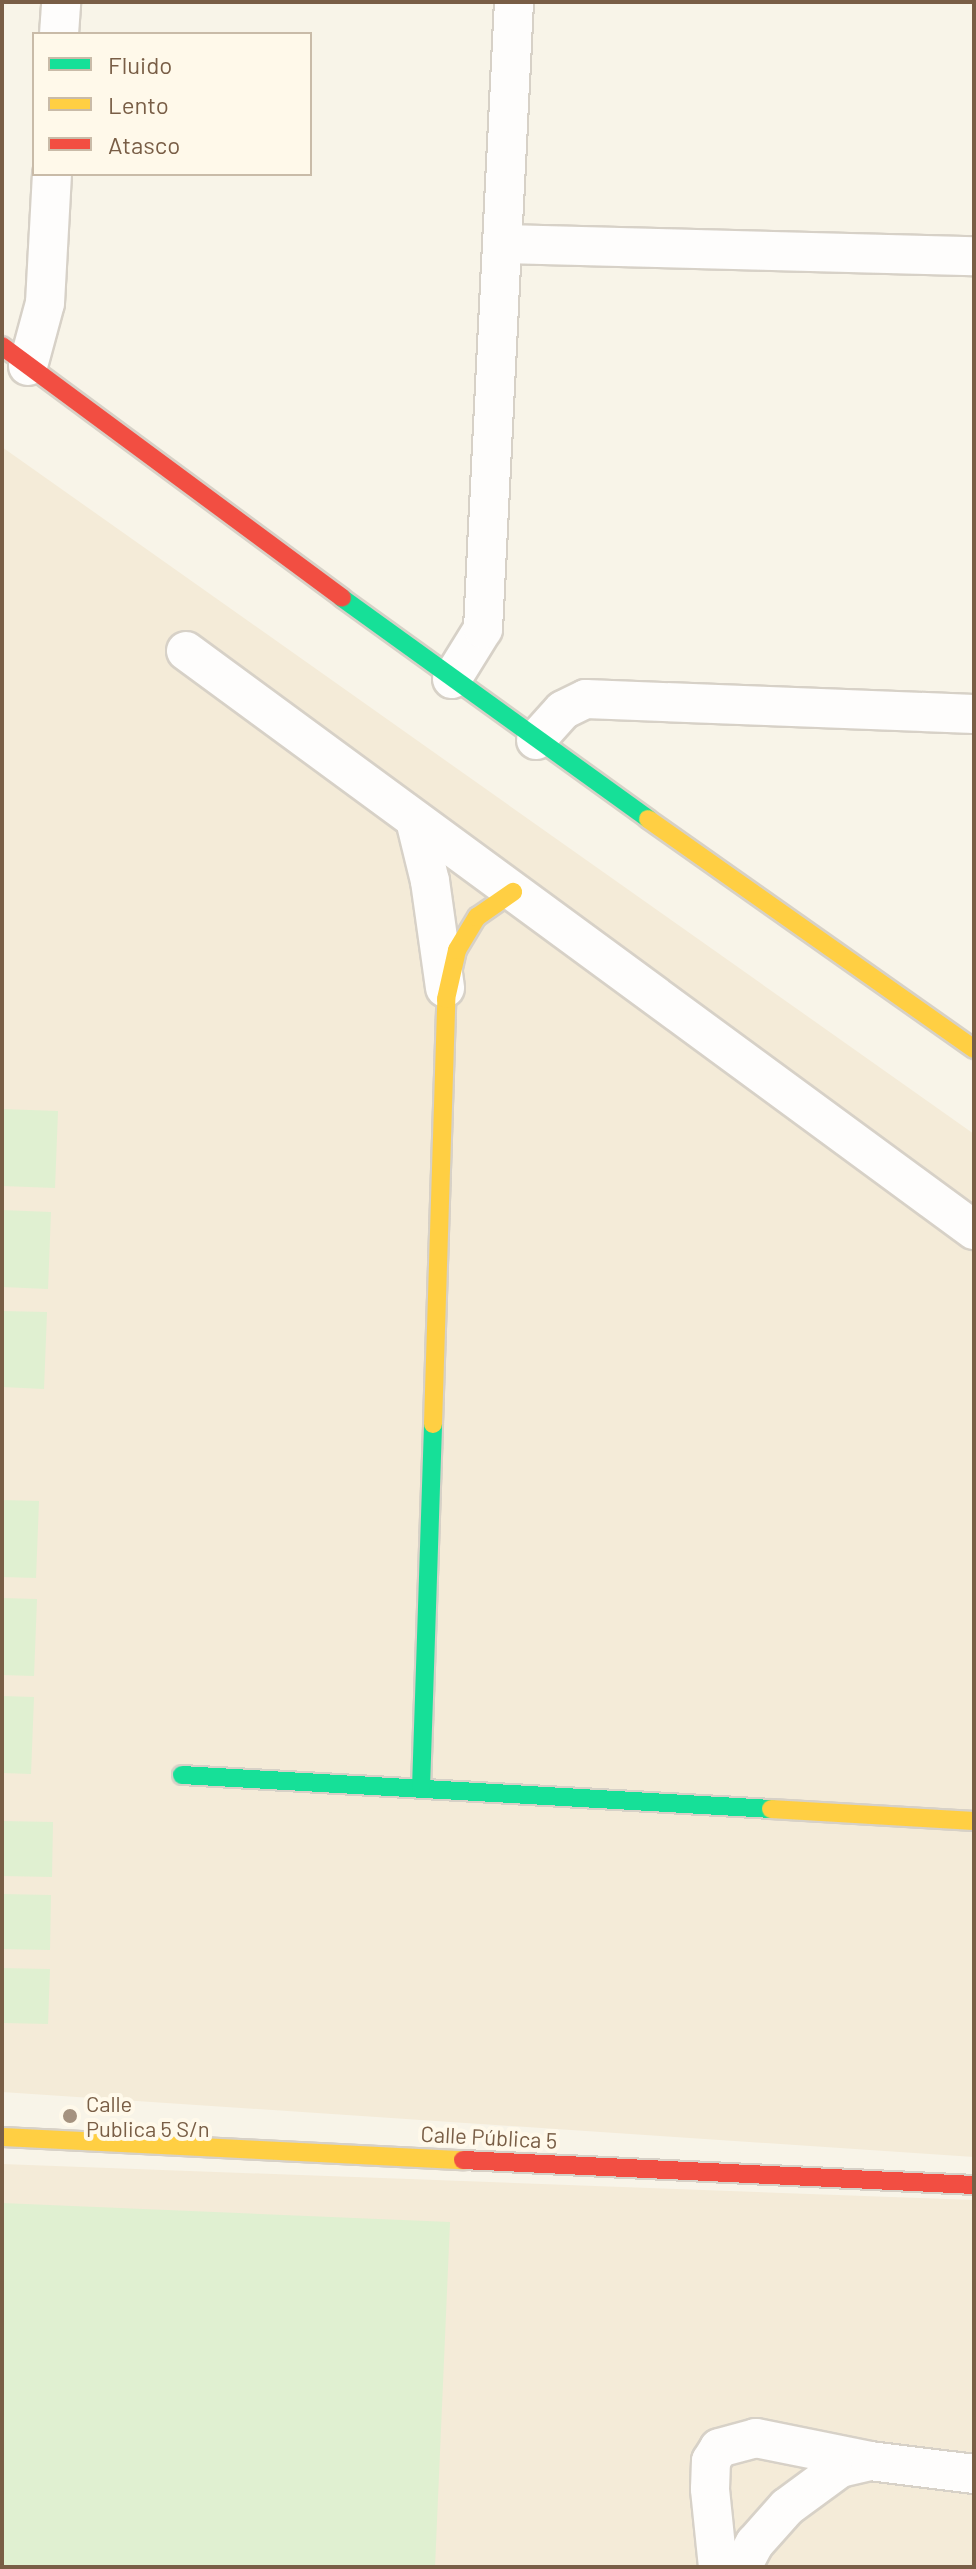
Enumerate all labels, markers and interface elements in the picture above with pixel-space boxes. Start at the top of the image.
legend [32,32,312,176]
text: Fluido [108,50,172,79]
text: Lento [108,90,169,119]
text: Atasco [108,130,180,159]
place label: Calle Publica 5 S/n [86,2090,210,2142]
marker: Calle Publica 5 S/n [61,2107,79,2125]
street label: Calle Pública 5 [420,2120,558,2154]

